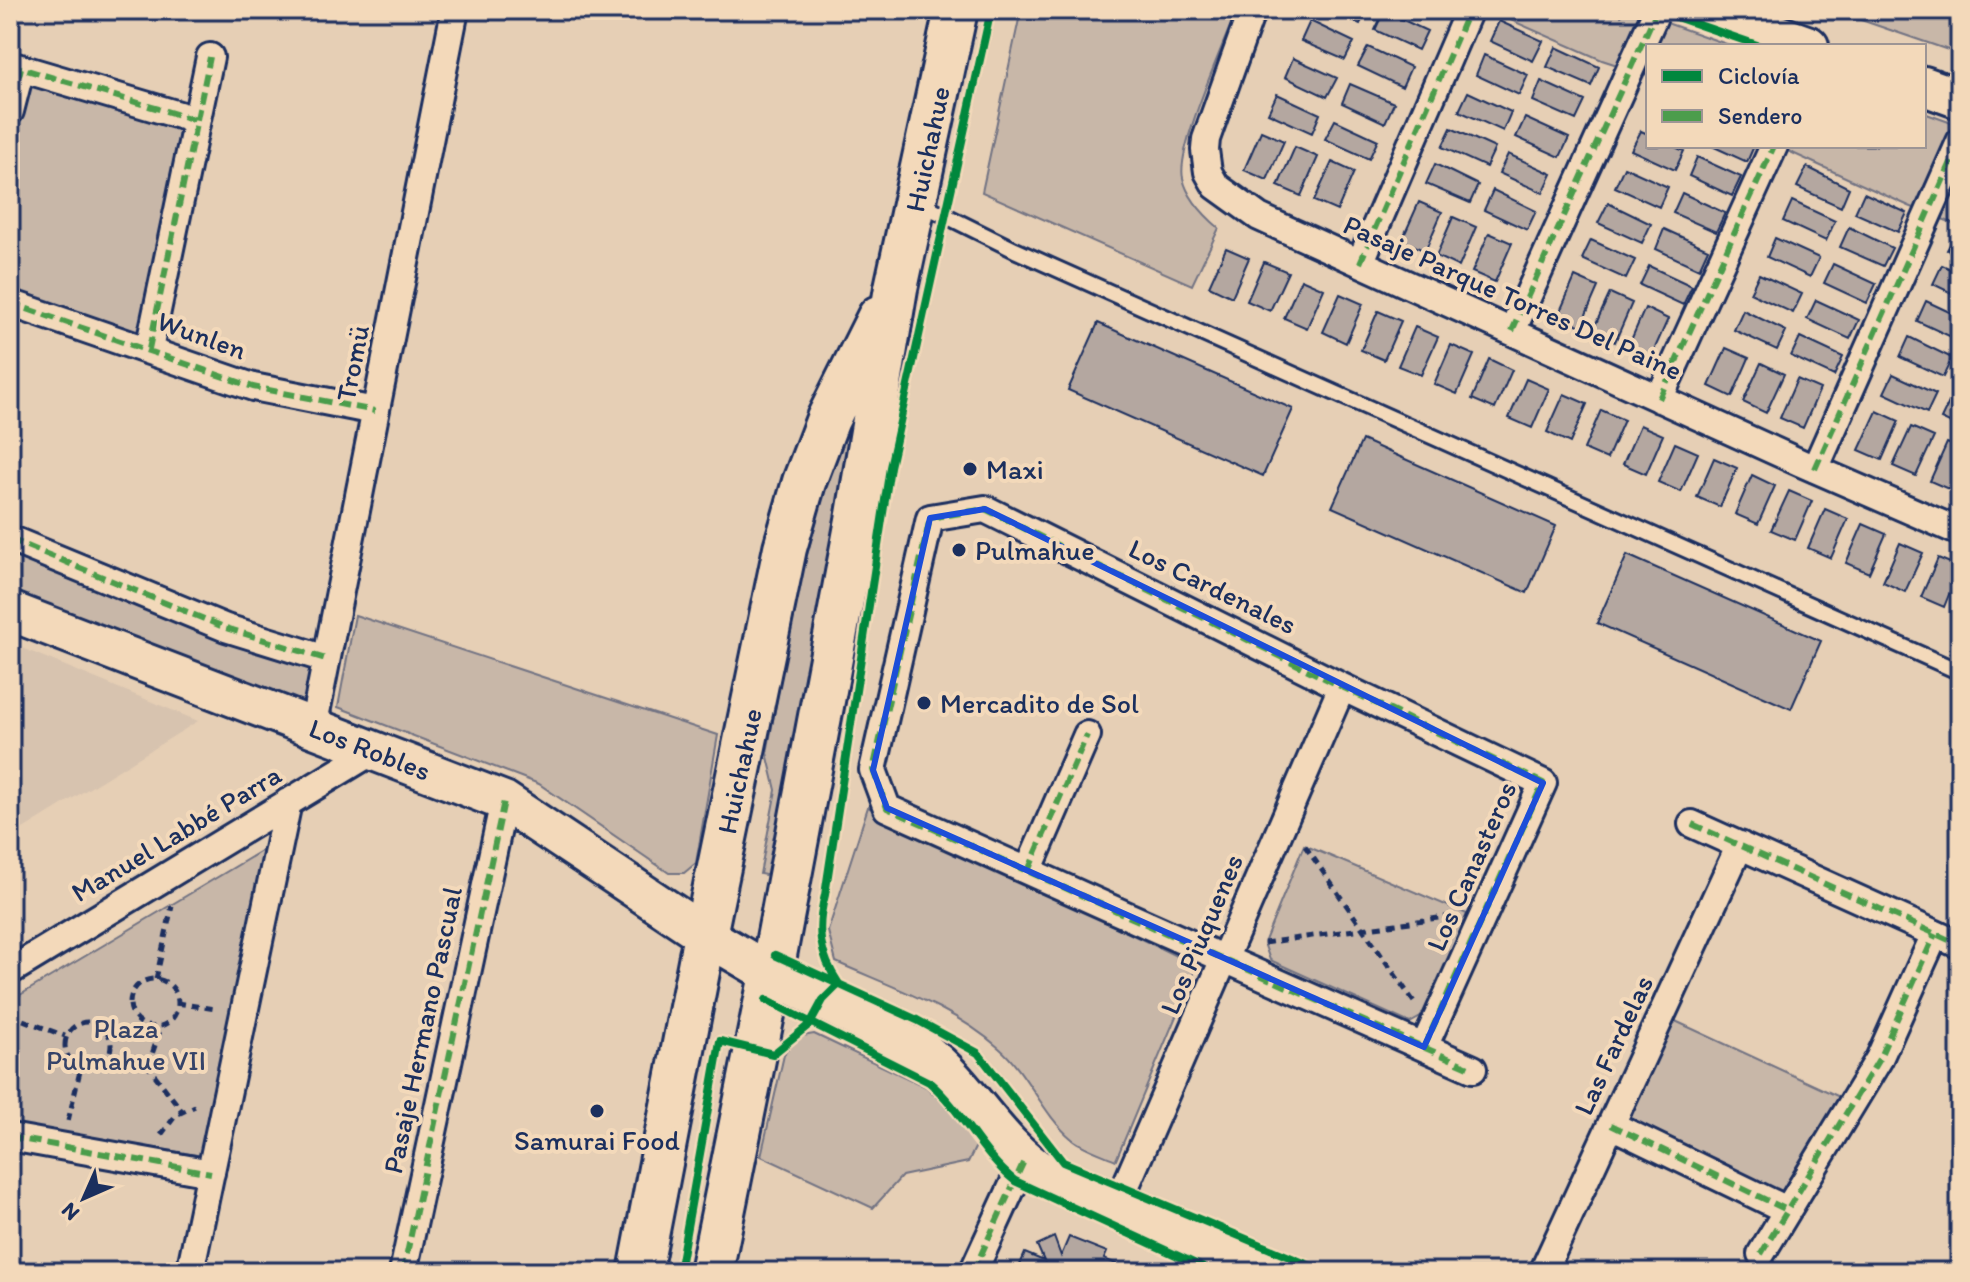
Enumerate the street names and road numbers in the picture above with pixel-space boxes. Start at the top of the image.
street label: Huichahue [897,83,957,215]
street label: Pasaje Parque Torres Del Paine [1338,207,1688,387]
street label: Wunlen [153,303,251,367]
street label: Tromü [328,322,376,404]
street label: Los Cardenales [1124,531,1302,641]
street label: Huichahue [709,705,769,837]
street label: Los Robles [305,710,435,788]
street label: Manuel Labbé Parra [65,757,288,909]
street label: Los Canasteros [1418,776,1524,956]
street label: Los Piuquenes [1152,849,1250,1019]
street label: Pasaje Hermano Pascual [375,883,469,1177]
street label: Las Fardelas [1566,970,1660,1120]

